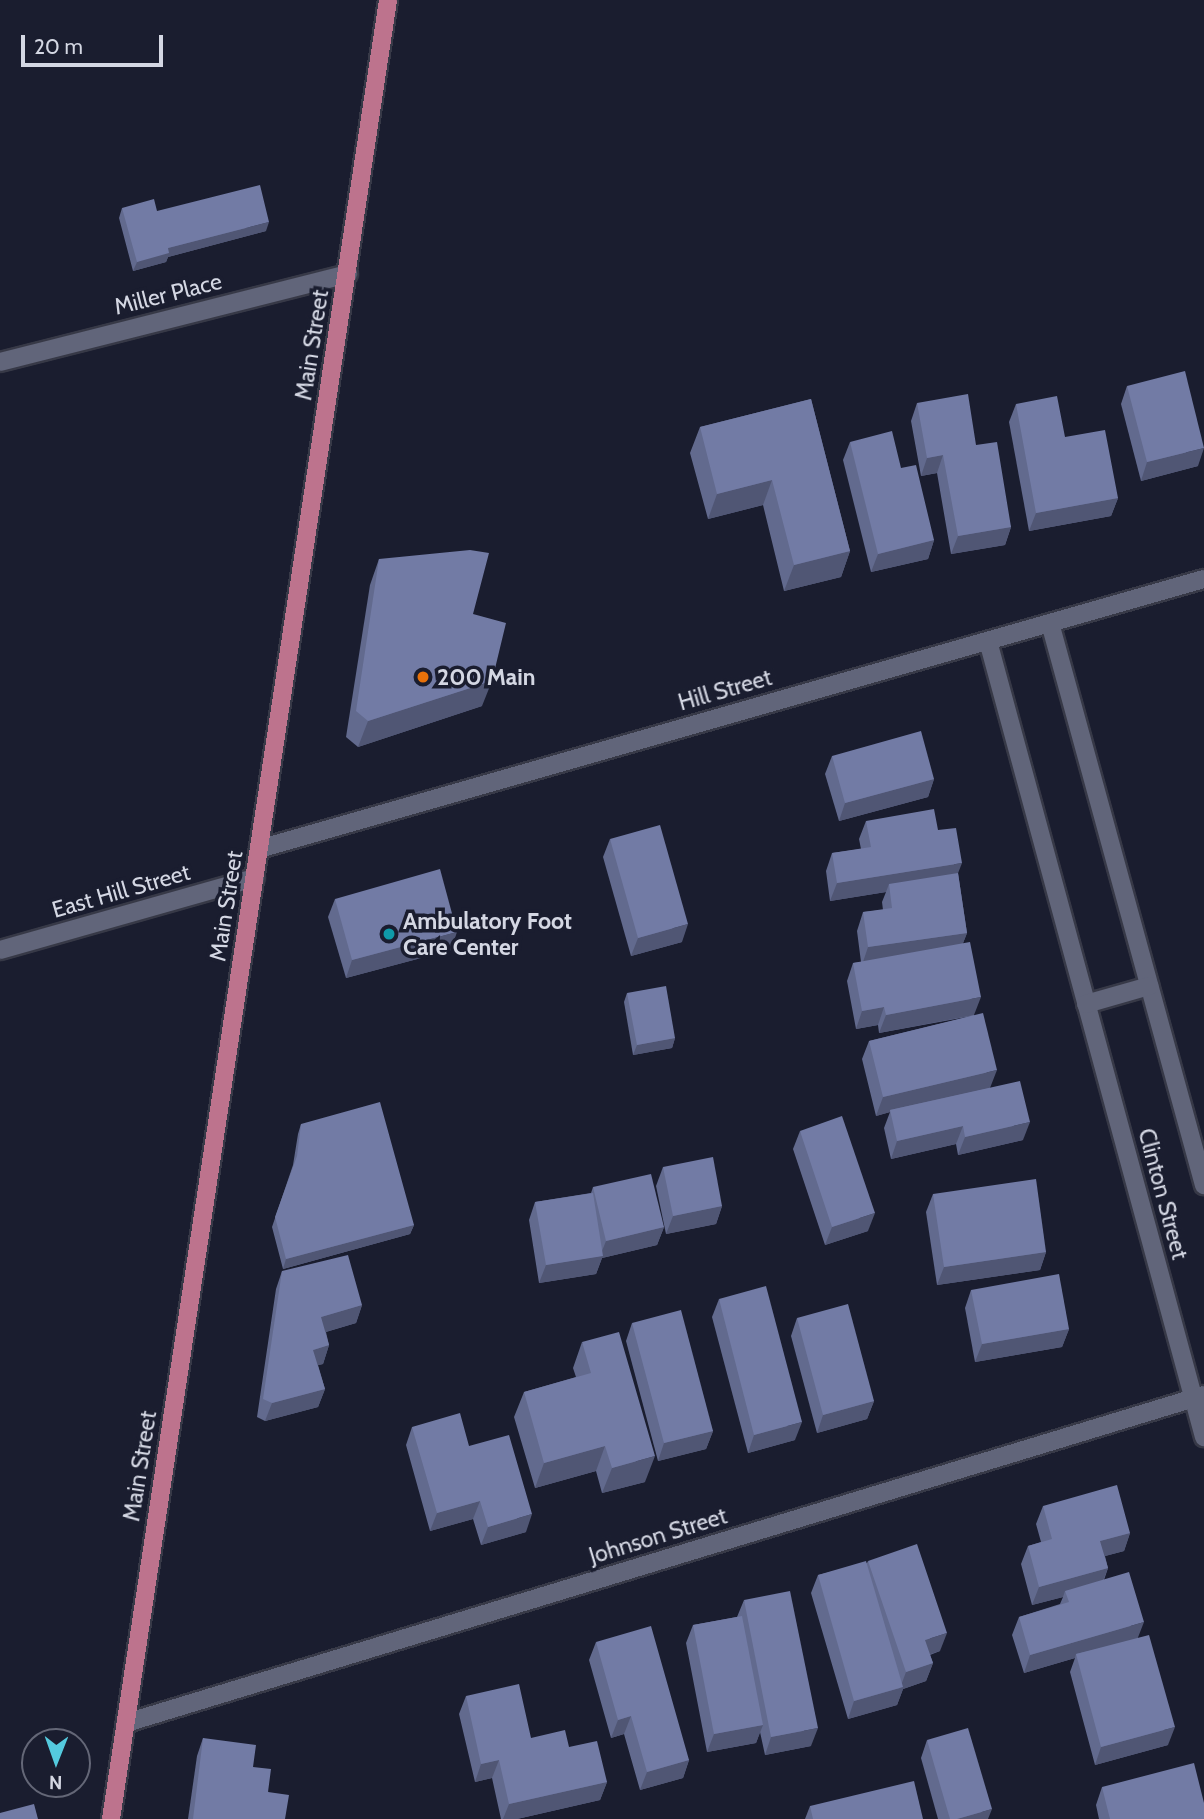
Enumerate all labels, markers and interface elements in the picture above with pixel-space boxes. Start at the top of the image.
scale bar [24,21,166,65]
text: 20 m [34,34,83,59]
street label: Miller Place [111,267,225,321]
street label: Main Street [290,288,334,402]
place label: 200 Main [437,663,536,691]
street label: Hill Street [675,663,775,717]
marker: 200 Main [415,669,431,685]
street label: Main Street [204,849,248,963]
street label: East Hill Street [49,858,193,924]
place label: Ambulatory Foot Care Center [403,907,572,961]
marker: Ambulatory Foot Care Center [381,926,397,942]
street label: Clinton Street [1132,1125,1194,1263]
street label: Main Street [118,1409,162,1523]
street label: Johnson Street [586,1502,730,1570]
north arrow [21,1728,91,1798]
text: N [49,1771,63,1794]

